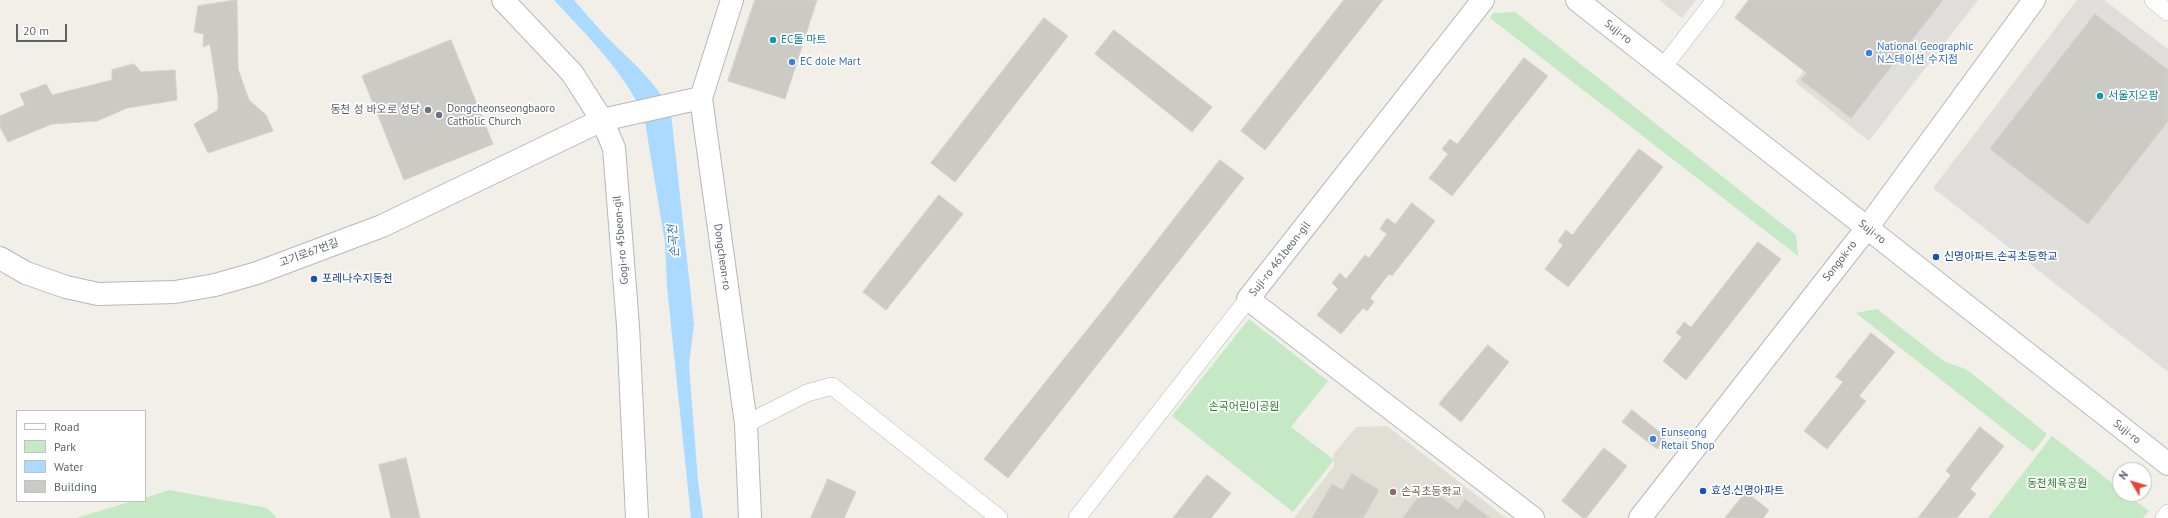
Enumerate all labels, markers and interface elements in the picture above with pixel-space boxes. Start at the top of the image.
scale bar [18,16,69,42]
street label: Suji-ro [1602,17,1634,47]
text: 20 m [23,23,49,38]
place label: EC돌 마트 [781,33,826,47]
marker: EC돌 마트 [768,35,778,45]
place label: National Geographic N스테이션 수지점 [1877,40,1973,66]
marker: National Geographic N스테이션 수지점 [1864,48,1874,58]
place label: EC dole Mart [800,55,861,69]
marker: EC dole Mart [787,57,797,67]
place label: 서울지오팜 [2108,89,2159,103]
marker: 서울지오팜 [2095,91,2105,101]
place label: Dongcheonseongbaoro Catholic Church [447,102,555,128]
place label: 동천 성 바오로 성당 [330,103,420,117]
marker: 동천 성 바오로 성당 [423,105,433,115]
marker: Dongcheonseongbaoro Catholic Church [434,110,444,120]
street label: Gogi-ro 45beon-gil [611,195,631,285]
street label: Suji-ro [1856,217,1888,247]
street label: Suji-ro 461beon-gil [1247,219,1313,299]
street label: Dongcheon-ro [711,223,733,291]
water label: 손곡천 [665,224,683,258]
street label: 고기로67번길 [277,236,341,270]
street label: Songok-ro [1820,238,1860,284]
place label: 신명아파트.손곡초등학교 [1944,250,2058,264]
marker: 신명아파트.손곡초등학교 [1931,252,1941,262]
place label: 포레나수지동천 [322,272,393,286]
marker: 포레나수지동천 [309,274,319,284]
park label: 손곡어린이공원 [1209,400,1279,414]
legend [16,410,146,502]
street label: Suji-ro [2111,417,2143,447]
text: Road [54,419,79,434]
place label: Eunseong Retail Shop [1661,426,1715,452]
marker: Eunseong Retail Shop [1648,434,1658,444]
text: Park [54,439,76,454]
text: Water [54,459,84,474]
north arrow [2112,462,2152,502]
text: N [2116,468,2131,482]
park label: 동천체육공원 [2027,477,2087,491]
text: Building [54,479,97,494]
place label: 효성.신명아파트 [1711,484,1784,498]
place label: 손곡초등학교 [1401,485,1462,499]
marker: 효성.신명아파트 [1698,486,1708,496]
marker: 손곡초등학교 [1388,487,1398,497]

